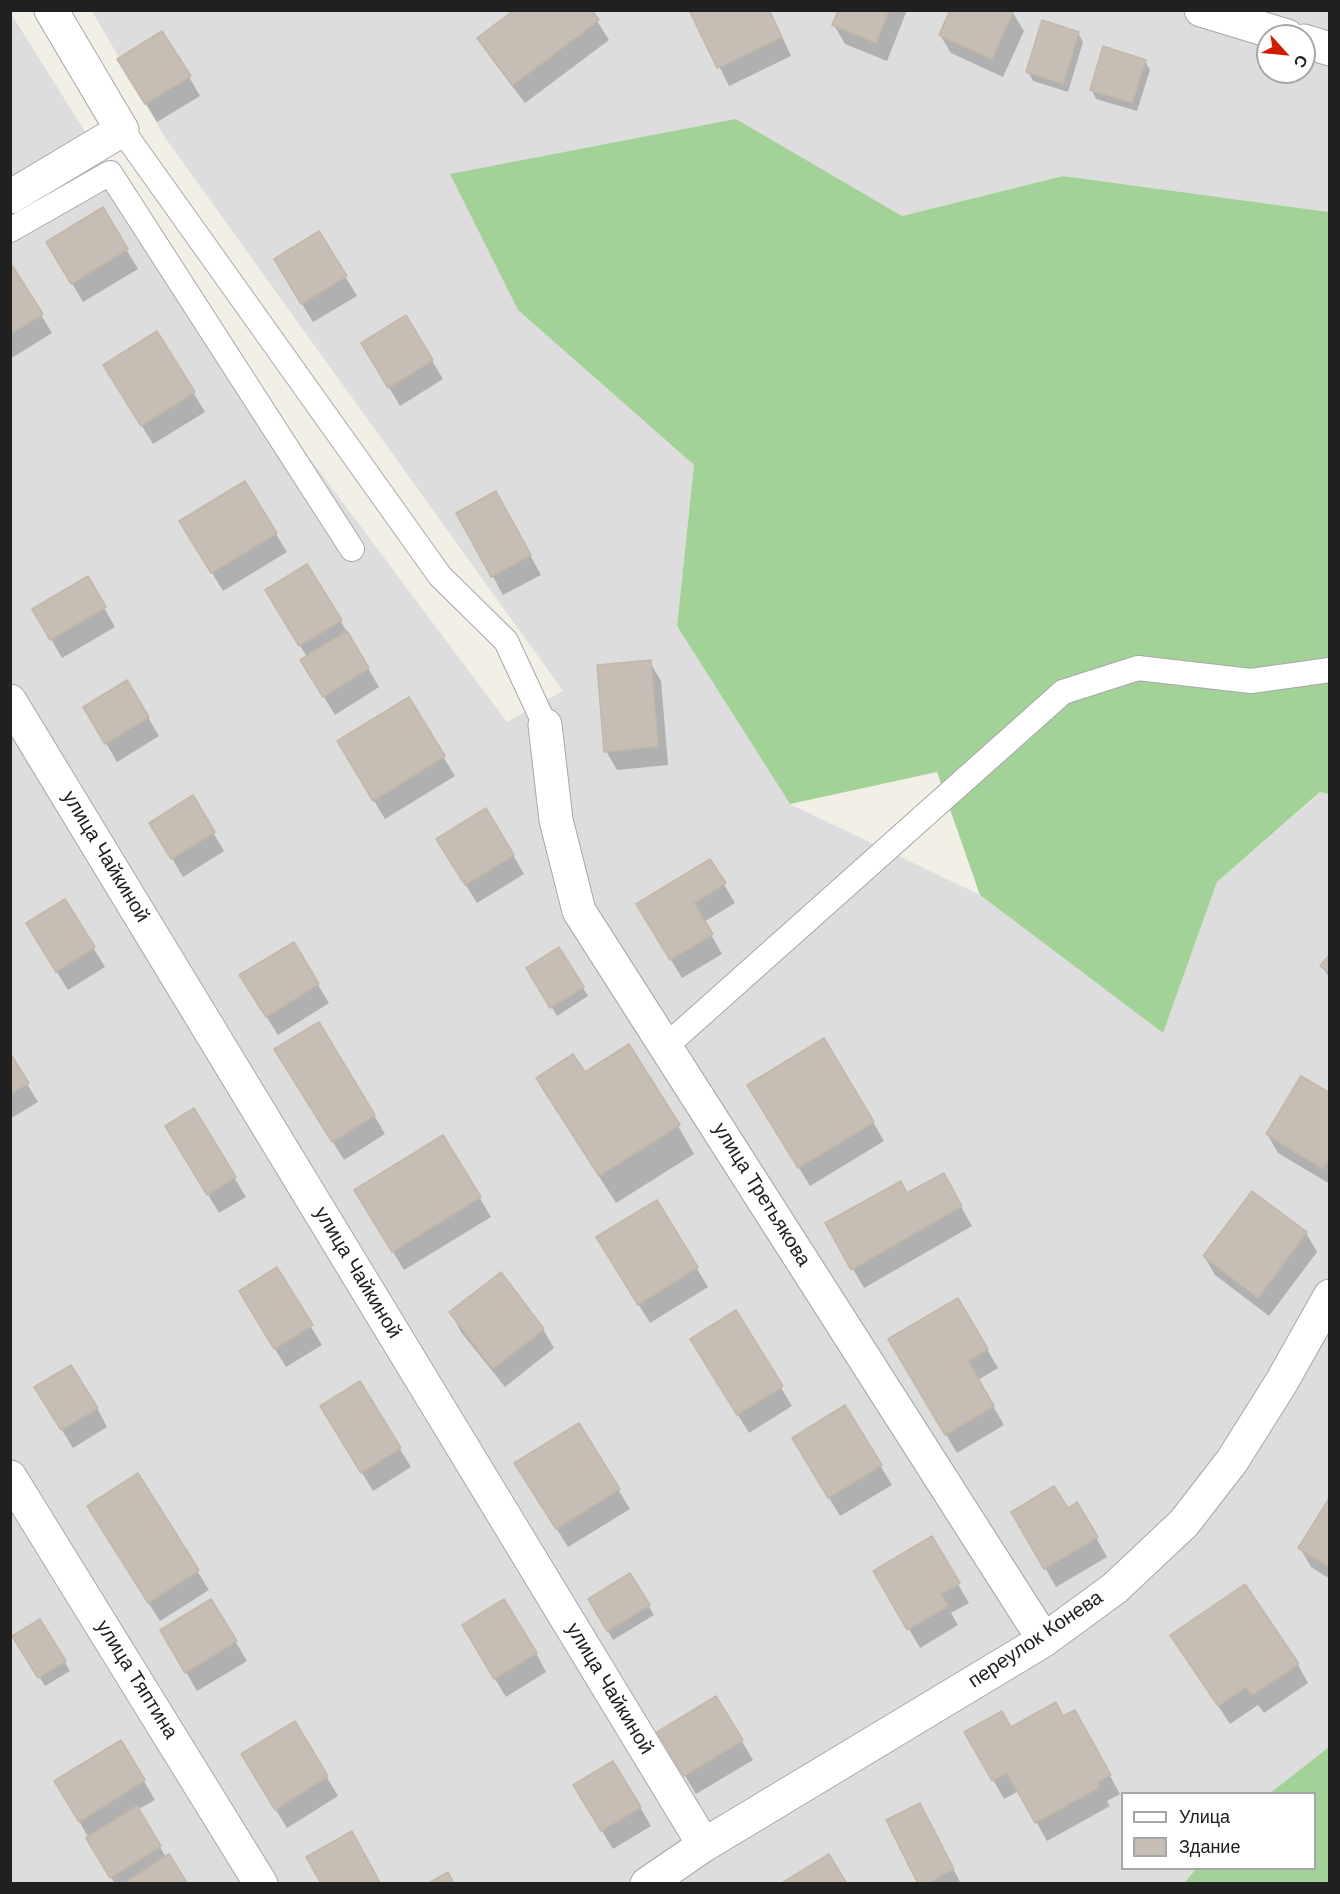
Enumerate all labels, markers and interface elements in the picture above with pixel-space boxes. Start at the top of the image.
north arrow [1256,24,1316,84]
text: С [1289,52,1313,71]
street label: улица Чайкиной [56,787,154,927]
street label: улица Третьякова [707,1119,815,1271]
street label: улица Чайкиной [308,1203,406,1343]
street label: переулок Конева [964,1586,1108,1694]
street label: улица Тяптина [90,1616,182,1744]
street label: улица Чайкиной [560,1619,658,1759]
legend [1121,1792,1316,1870]
text: Улица [1179,1805,1230,1829]
text: Здание [1179,1835,1240,1859]

